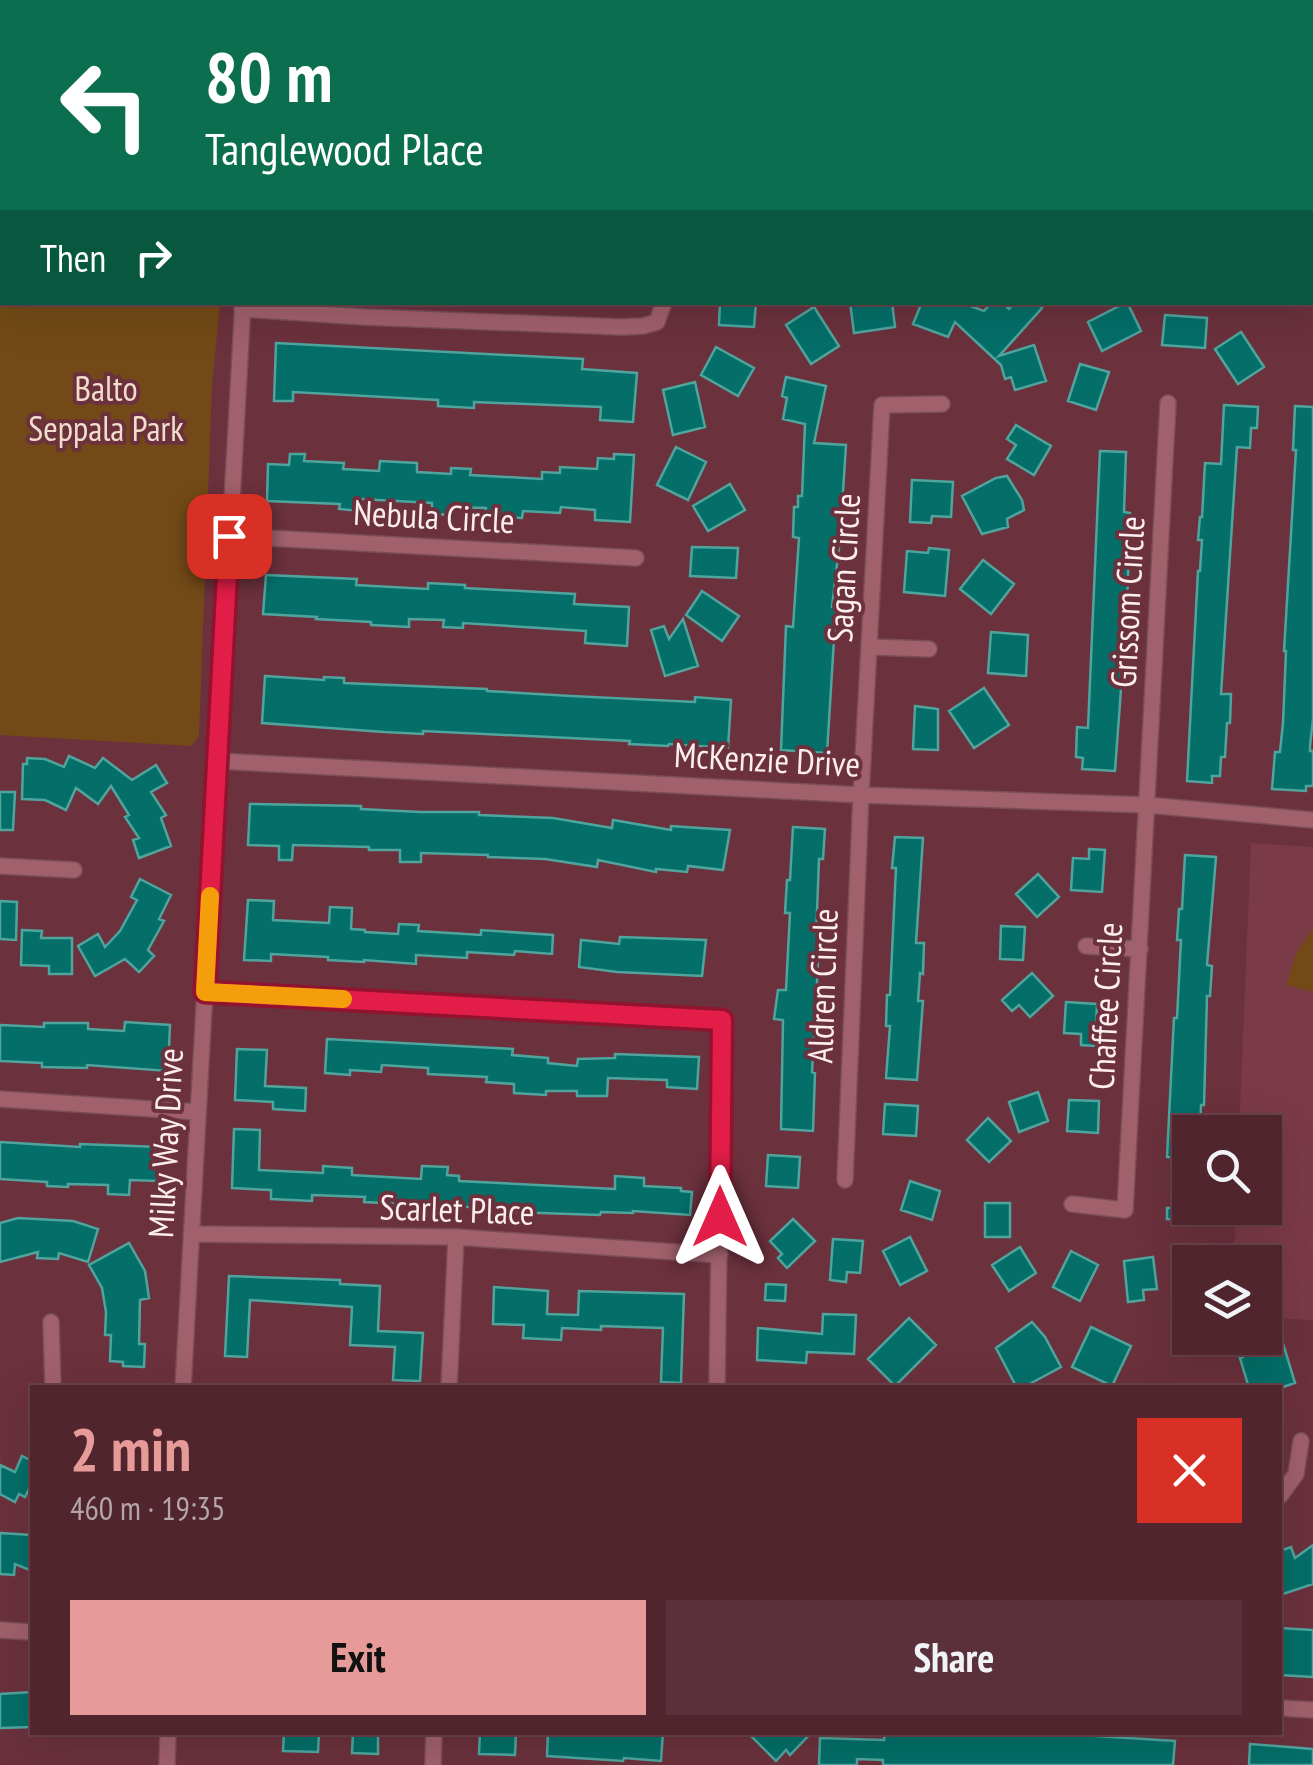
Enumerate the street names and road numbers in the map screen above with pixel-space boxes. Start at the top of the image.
street label: Nebula Circle [352,489,516,543]
street label: Sagan Circle [816,492,870,644]
street label: Grissom Circle [1100,515,1154,689]
street label: McKenzie Drive [673,731,861,787]
street label: Aldren Circle [796,908,848,1064]
street label: Chaffee Circle [1078,921,1132,1091]
street label: Milky Way Drive [137,1047,193,1239]
street label: Scarlet Place [379,1183,535,1235]

